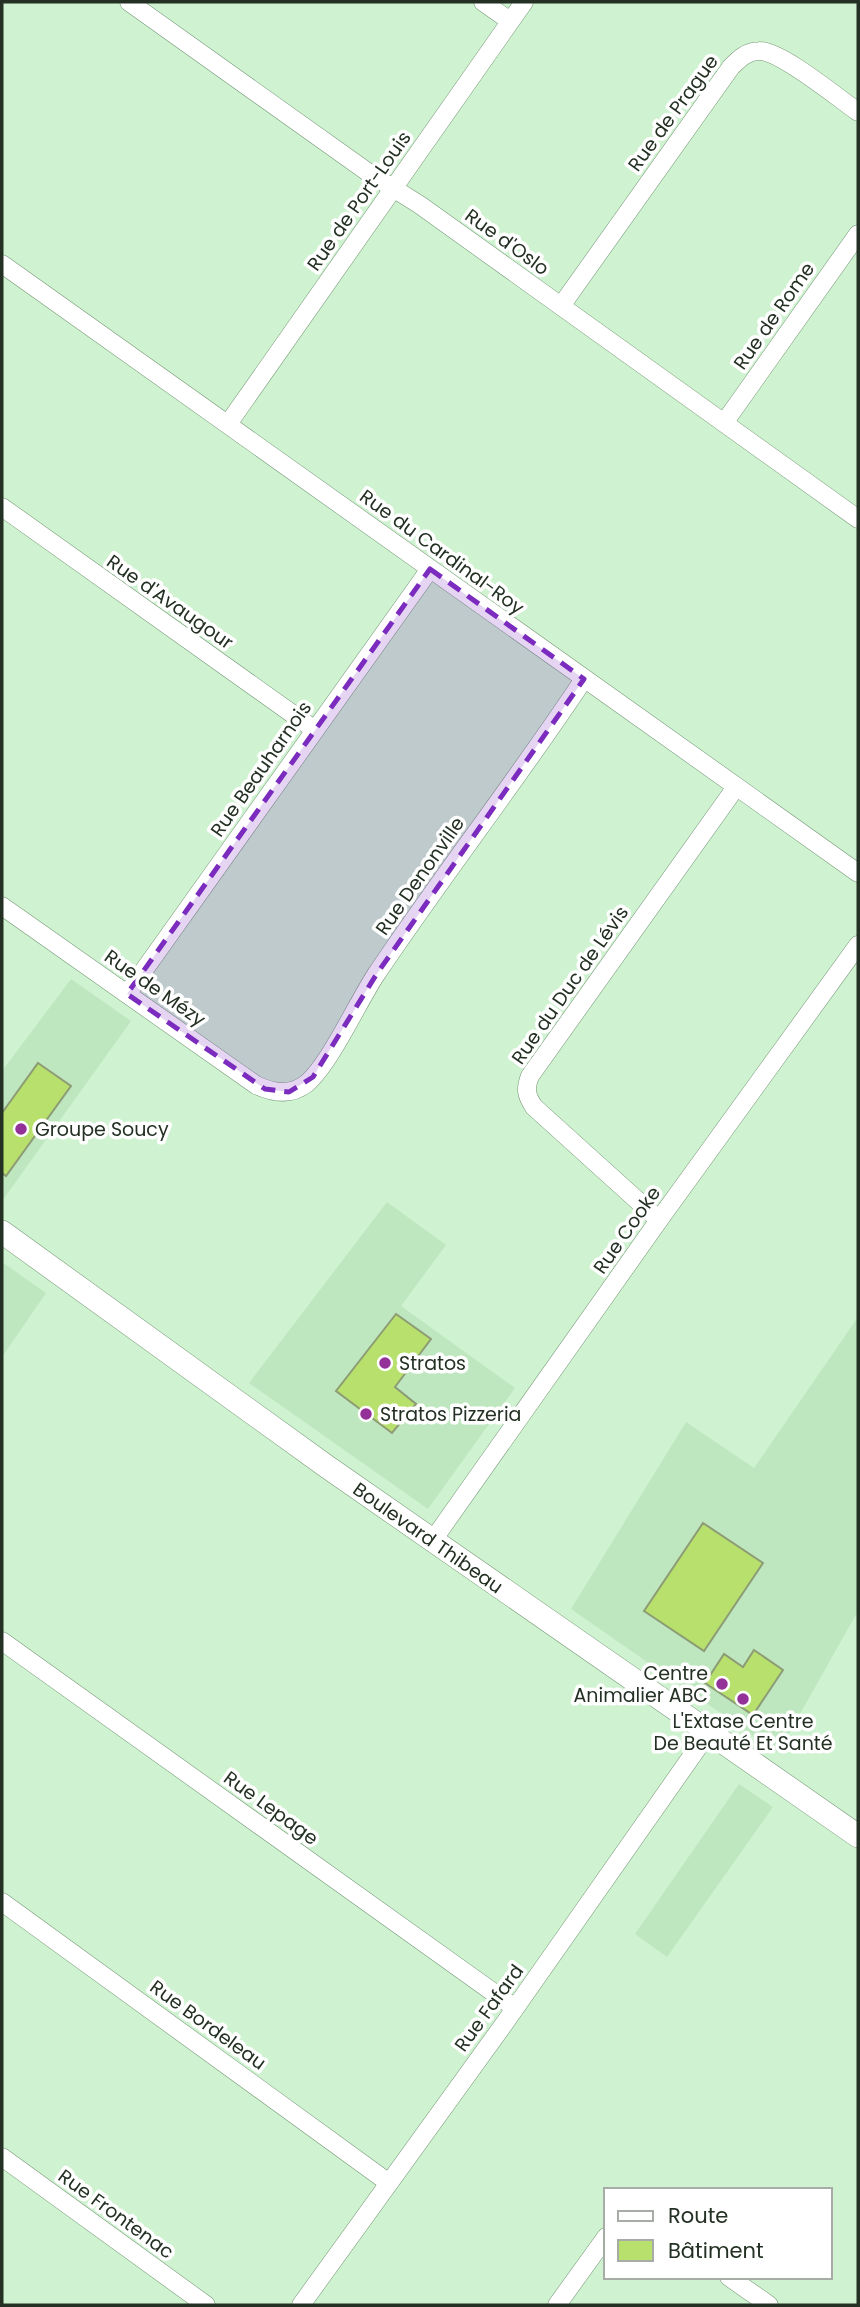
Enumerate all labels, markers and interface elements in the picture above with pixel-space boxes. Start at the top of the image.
street label: Rue de Prague [622,49,724,177]
street label: Rue de Port-Louis [301,126,417,276]
street label: Rue d'Oslo [459,202,555,282]
street label: Rue de Rome [727,257,821,375]
street label: Rue du Cardinal-Roy [354,483,530,621]
street label: Rue d'Avaugour [101,548,239,656]
street label: Rue Beauharnois [204,696,318,842]
street label: Rue Denonville [369,811,471,941]
street label: Rue du Duc de Lévis [505,900,635,1070]
street label: Rue de Mézy [99,943,211,1033]
place label: Groupe Soucy [35,1116,169,1143]
marker: Groupe Soucy [13,1121,29,1137]
street label: Rue Cooke [587,1181,667,1279]
place label: Stratos [399,1350,466,1377]
marker: Stratos [377,1355,393,1371]
place label: Stratos Pizzeria [380,1401,521,1428]
marker: Stratos Pizzeria [358,1406,374,1422]
street label: Boulevard Thibeau [347,1476,509,1600]
place label: Centre Animalier ABC [574,1660,708,1709]
marker: Centre Animalier ABC [714,1676,730,1692]
marker: L'Extase Centre De Beauté Et Santé [735,1691,751,1707]
place label: L'Extase Centre De Beauté Et Santé [653,1708,833,1757]
street label: Rue Lepage [218,1764,324,1852]
street label: Rue Fafard [448,1959,530,2057]
street label: Rue Bordeleau [144,1974,272,2076]
street label: Rue Frontenac [53,2163,179,2265]
legend [604,2188,832,2279]
text: Route [668,2201,728,2230]
text: Bâtiment [668,2236,764,2265]

